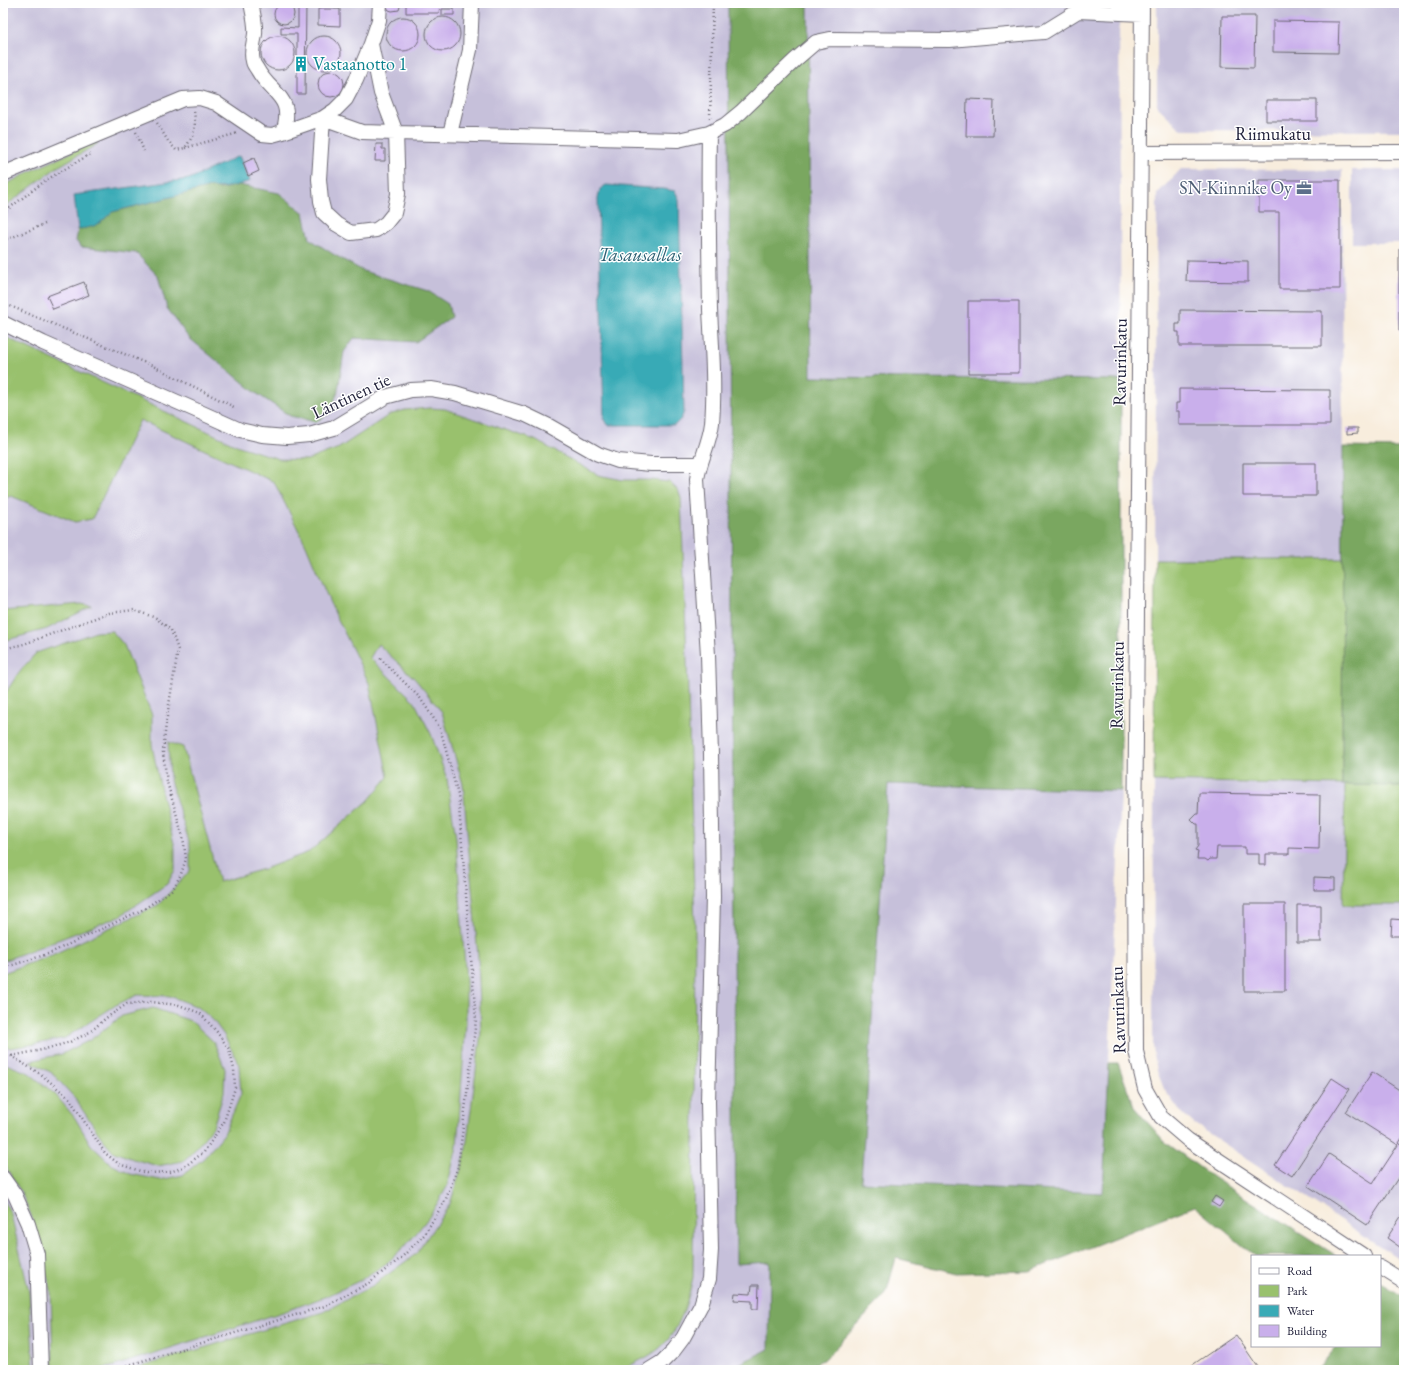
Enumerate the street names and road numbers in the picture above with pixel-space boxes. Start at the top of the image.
street label: Riimukatu [1235,122,1311,145]
street label: Ravurinkatu [1107,317,1132,406]
street label: Läntinen tie [308,367,394,424]
street label: Ravurinkatu [1104,640,1129,729]
street label: Ravurinkatu [1104,965,1131,1054]

